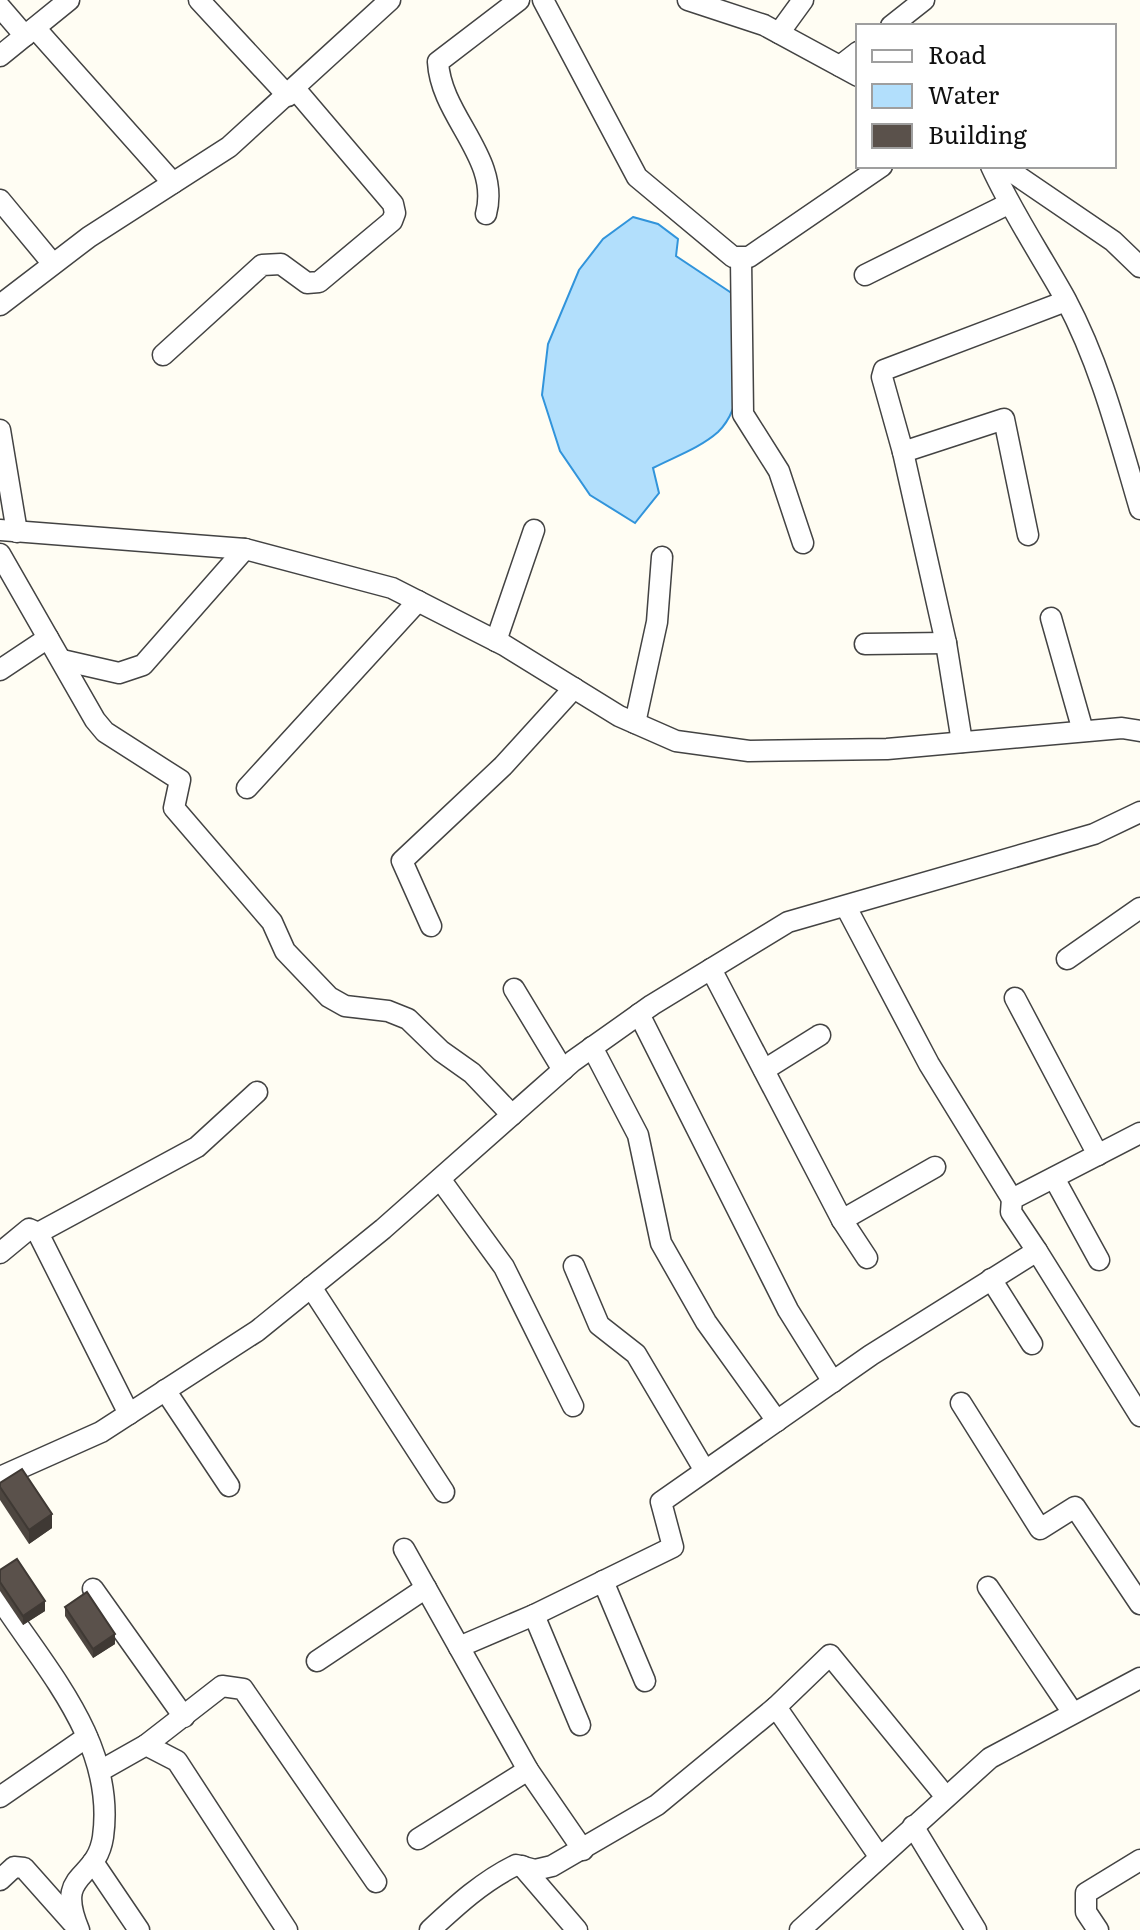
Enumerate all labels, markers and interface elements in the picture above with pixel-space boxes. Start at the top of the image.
legend [856,24,1116,168]
text: Road [928,36,987,71]
text: Water [928,76,1000,111]
text: Building [928,116,1027,151]

